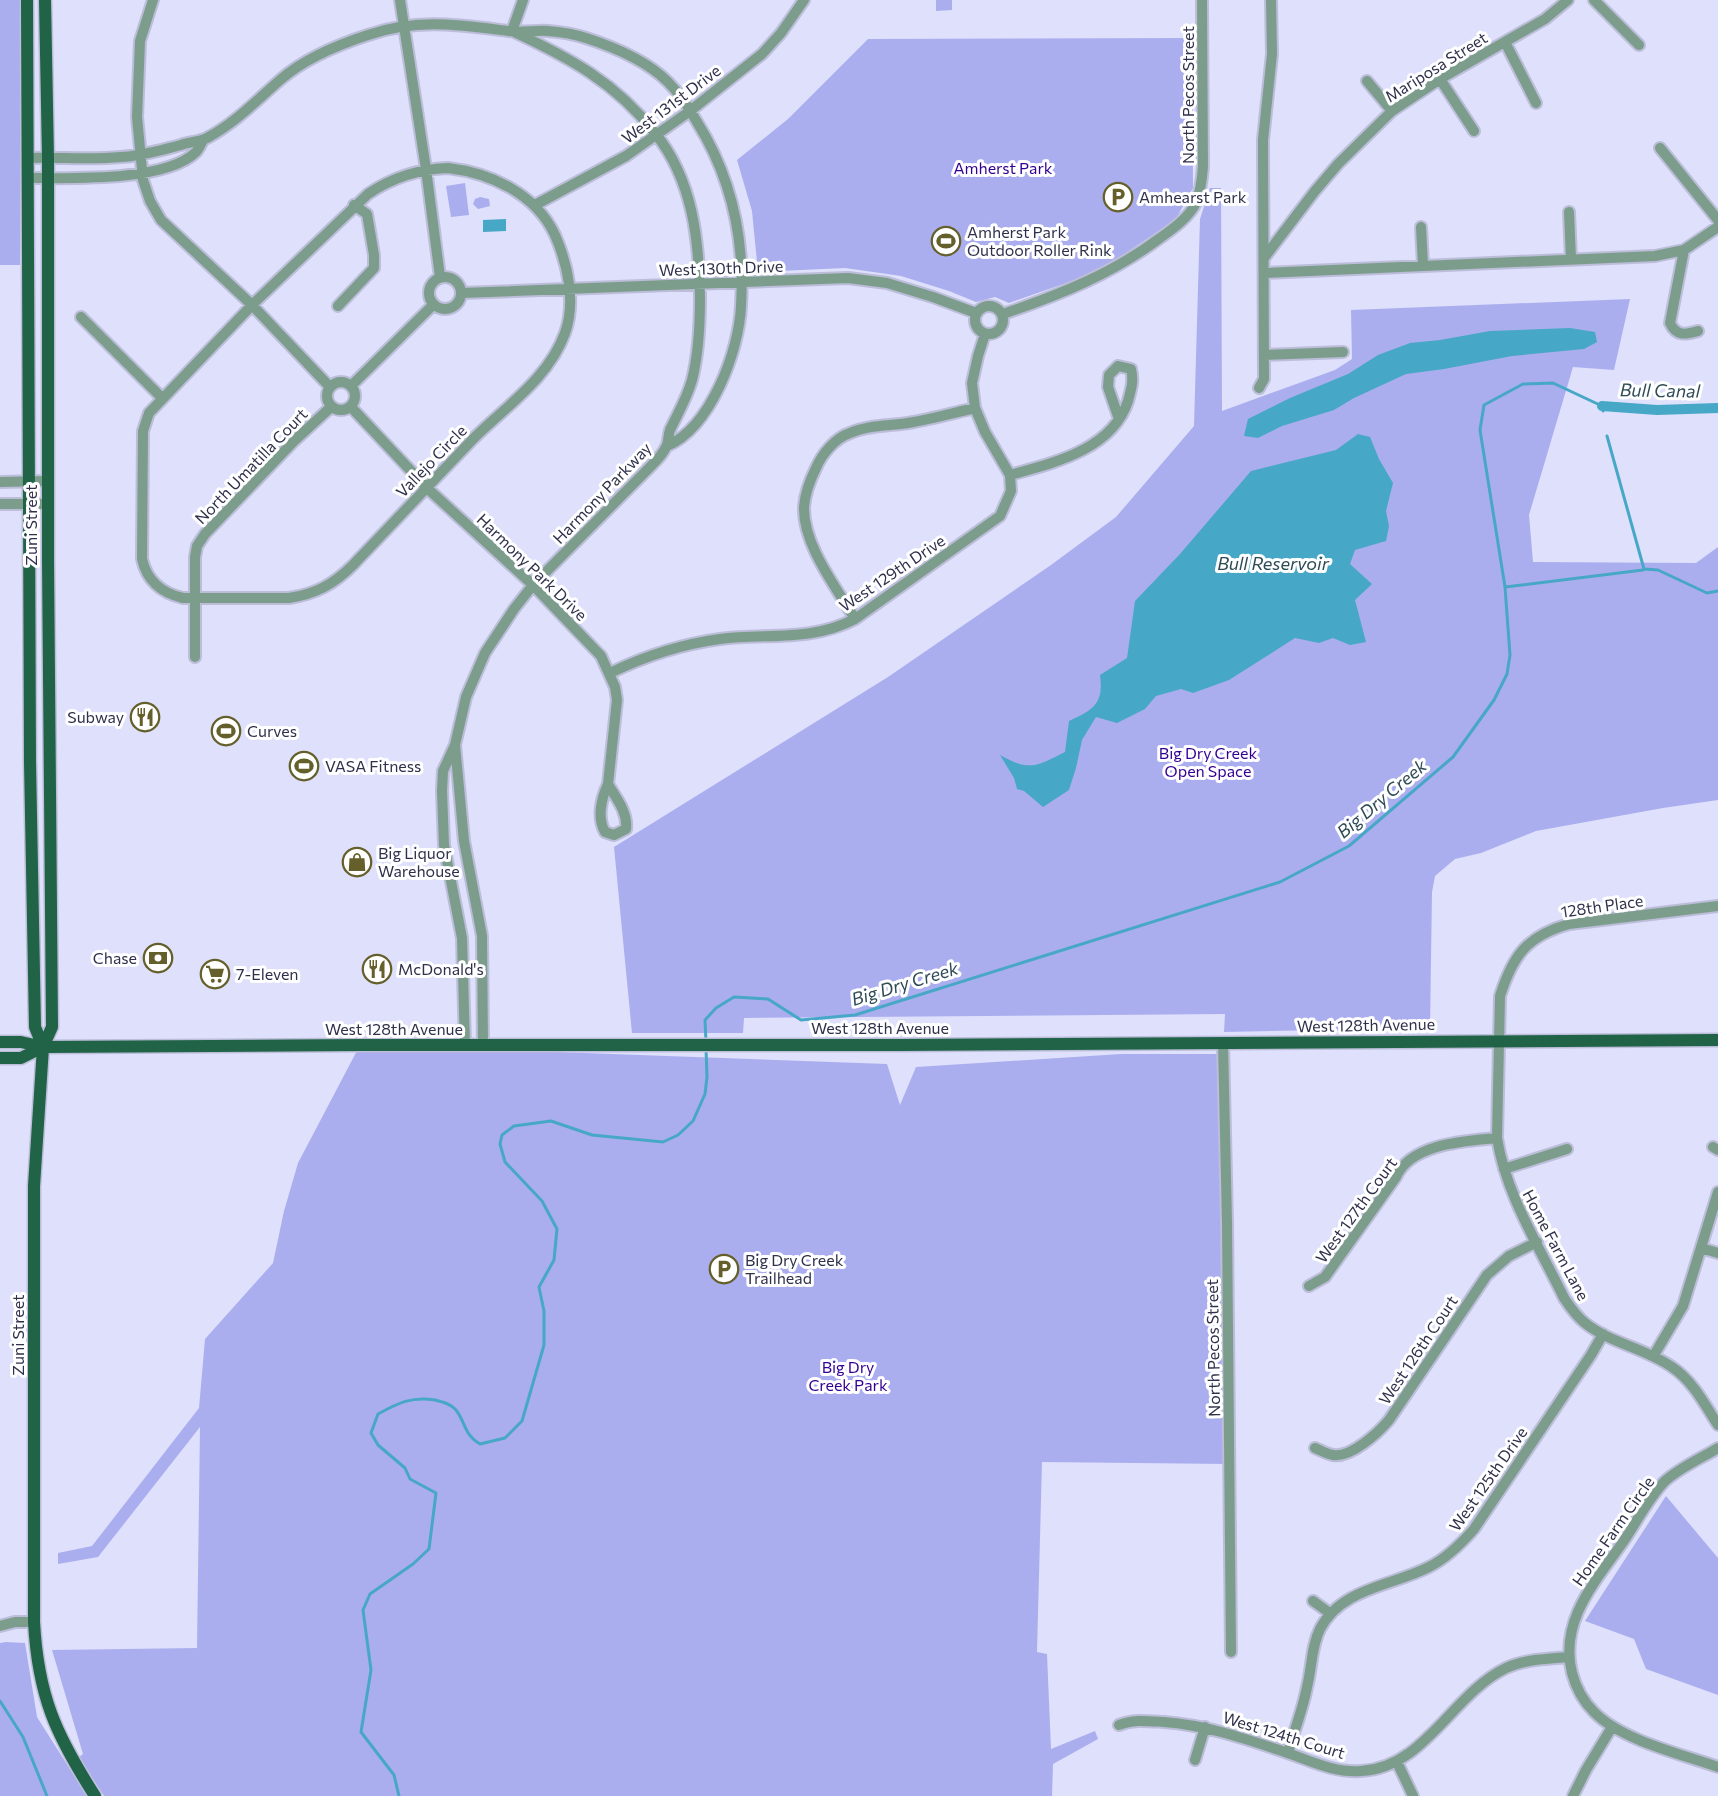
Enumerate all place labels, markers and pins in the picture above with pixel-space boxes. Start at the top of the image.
parking icon: Amhearst Park [1102,181,1134,213]
place label: Amhearst Park [1139,187,1247,206]
place label: Amherst Park Outdoor Roller Rink [967,222,1112,259]
sports icon: Amherst Park Outdoor Roller Rink [930,225,962,257]
restaurant icon: Subway [129,701,161,733]
place label: Subway [67,707,124,726]
sports icon: Curves [210,715,242,747]
place label: Curves [247,721,297,740]
sports icon: VASA Fitness [288,750,320,782]
place label: VASA Fitness [325,756,421,775]
place label: Big Liquor Warehouse [378,843,460,880]
shop icon: Big Liquor Warehouse [341,846,373,878]
bank icon: Chase [142,942,174,974]
place label: Chase [93,948,137,967]
restaurant icon: McDonald's [361,953,393,985]
supermarket icon: 7-Eleven [199,958,231,990]
place label: McDonald's [398,959,484,978]
place label: 7-Eleven [236,964,299,983]
place label: Big Dry Creek Trailhead [745,1250,844,1287]
parking icon: Big Dry Creek Trailhead [708,1253,740,1285]

